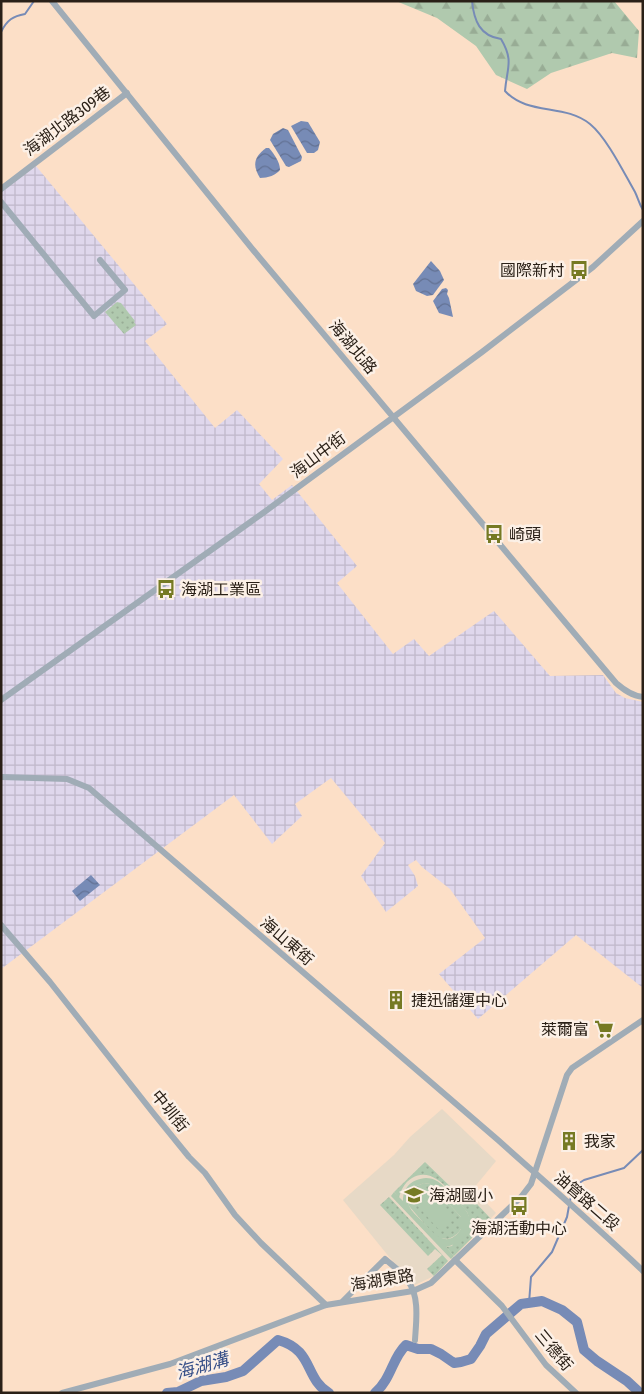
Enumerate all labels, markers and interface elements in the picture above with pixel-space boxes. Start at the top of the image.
street label: 海湖北路309巷 [20,82,114,160]
bus stop icon: 國際新村 [568,259,590,281]
place label: 國際新村 [500,261,564,280]
street label: 海湖北路 [325,316,381,378]
street label: 海山中街 [287,428,349,482]
bus stop icon: 崎頭 [483,523,505,545]
place label: 崎頭 [509,525,541,544]
bus stop icon: 海湖工業區 [155,578,177,600]
place label: 海湖工業區 [181,580,261,599]
street label: 海山東街 [257,913,317,969]
building icon: 捷迅儲運中心 [385,989,407,1011]
place label: 捷迅儲運中心 [411,991,507,1010]
supermarket icon: 萊爾富 [593,1018,615,1040]
place label: 萊爾富 [541,1020,589,1039]
street label: 中圳街 [148,1086,192,1136]
building icon: 我家 [558,1130,580,1152]
place label: 我家 [584,1132,616,1151]
street label: 油管路二段 [551,1168,623,1234]
school or university icon: 海湖國小 [403,1184,425,1206]
place label: 海湖國小 [429,1186,493,1205]
bus stop icon: 海湖活動中心 [508,1195,530,1217]
place label: 海湖活動中心 [471,1219,567,1238]
street label: 海湖東路 [349,1265,415,1295]
street label: 三德街 [531,1326,577,1374]
water label: 海湖溝 [173,1347,234,1384]

